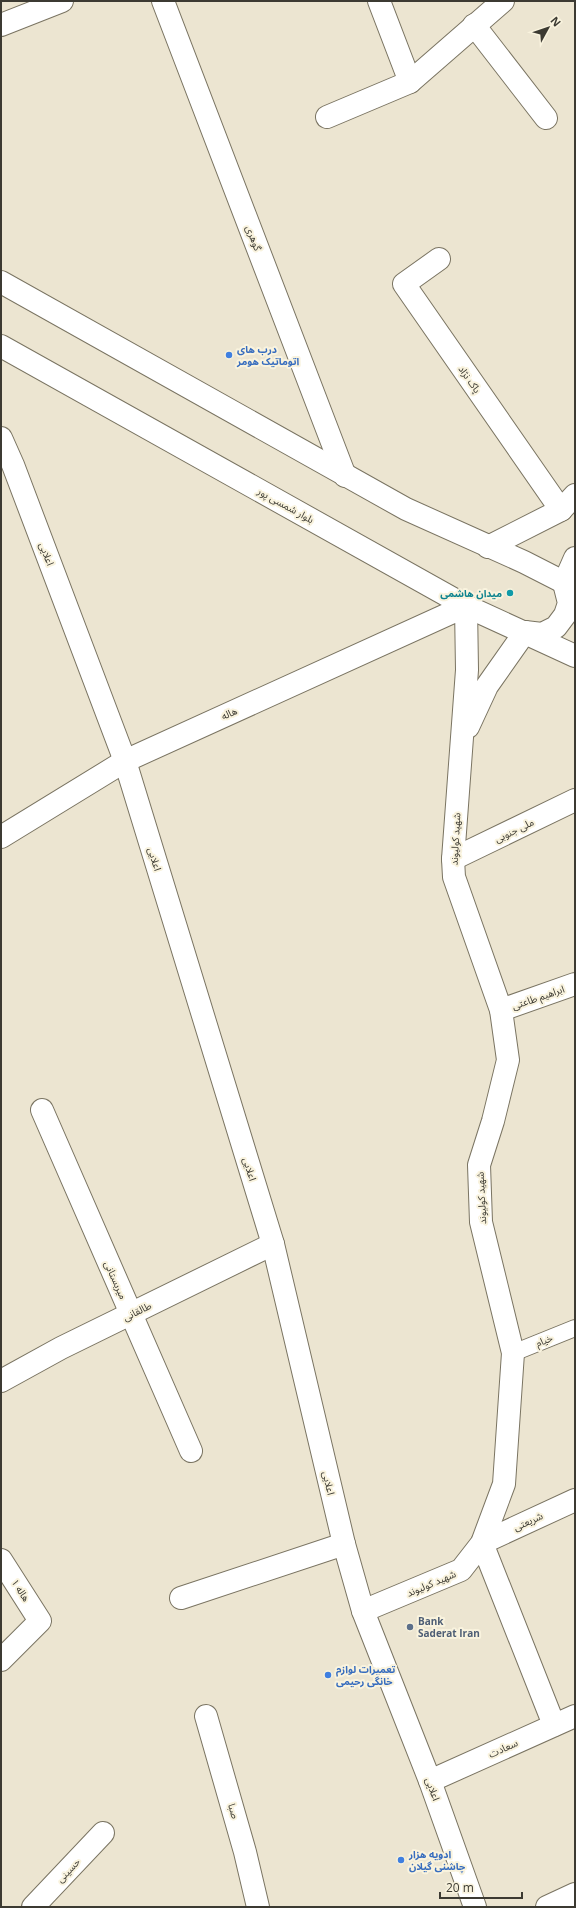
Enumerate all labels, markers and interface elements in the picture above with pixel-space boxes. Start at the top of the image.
north arrow [528,8,568,48]
text: N [547,13,565,30]
street label: گوهری [243,223,266,254]
place label: درب های اتوماتیک هومر [236,342,300,368]
marker: درب های اتوماتیک هومر [224,350,234,360]
street label: پاک نژاد [455,362,485,396]
street label: بلوار شمسی پور [254,483,317,526]
street label: اعلایی [36,540,58,568]
place label: میدان هاشمی [440,586,502,600]
marker: میدان هاشمی [505,588,515,598]
street label: هاله [219,703,239,723]
street label: شهید کولیوند [447,812,463,866]
street label: ملی جنوبی [492,814,536,846]
street label: اعلایی [145,846,165,872]
street label: ابراهیم طاعتی [510,981,566,1013]
street label: اعلایی [240,1156,260,1182]
street label: شهید کولیوند [473,1171,489,1225]
street label: میربستانی [101,1259,131,1301]
street label: طالقانی [120,1298,154,1324]
street label: خیام [533,1330,556,1352]
street label: اعلایی [320,1470,338,1496]
street label: شریعتی [511,1508,545,1534]
street label: شهید کولیوند [404,1566,458,1600]
street label: هاله ۱ [8,1576,34,1604]
place label: Bank Saderat Iran [418,1614,480,1640]
marker: Bank Saderat Iran [405,1622,415,1632]
place label: تعمیرات لوازم خانگی رحیمی [336,1662,396,1688]
marker: تعمیرات لوازم خانگی رحیمی [323,1670,333,1680]
street label: سعادت [486,1735,520,1761]
street label: اعلایی [422,1775,444,1803]
street label: صبا [225,1802,243,1820]
place label: ادویه هزار چاشنی گیلان [408,1847,466,1874]
street label: حسینی [53,1855,83,1885]
marker: ادویه هزار چاشنی گیلان [396,1855,406,1865]
scale bar [440,1874,522,1900]
text: 20 m [446,1879,474,1896]

